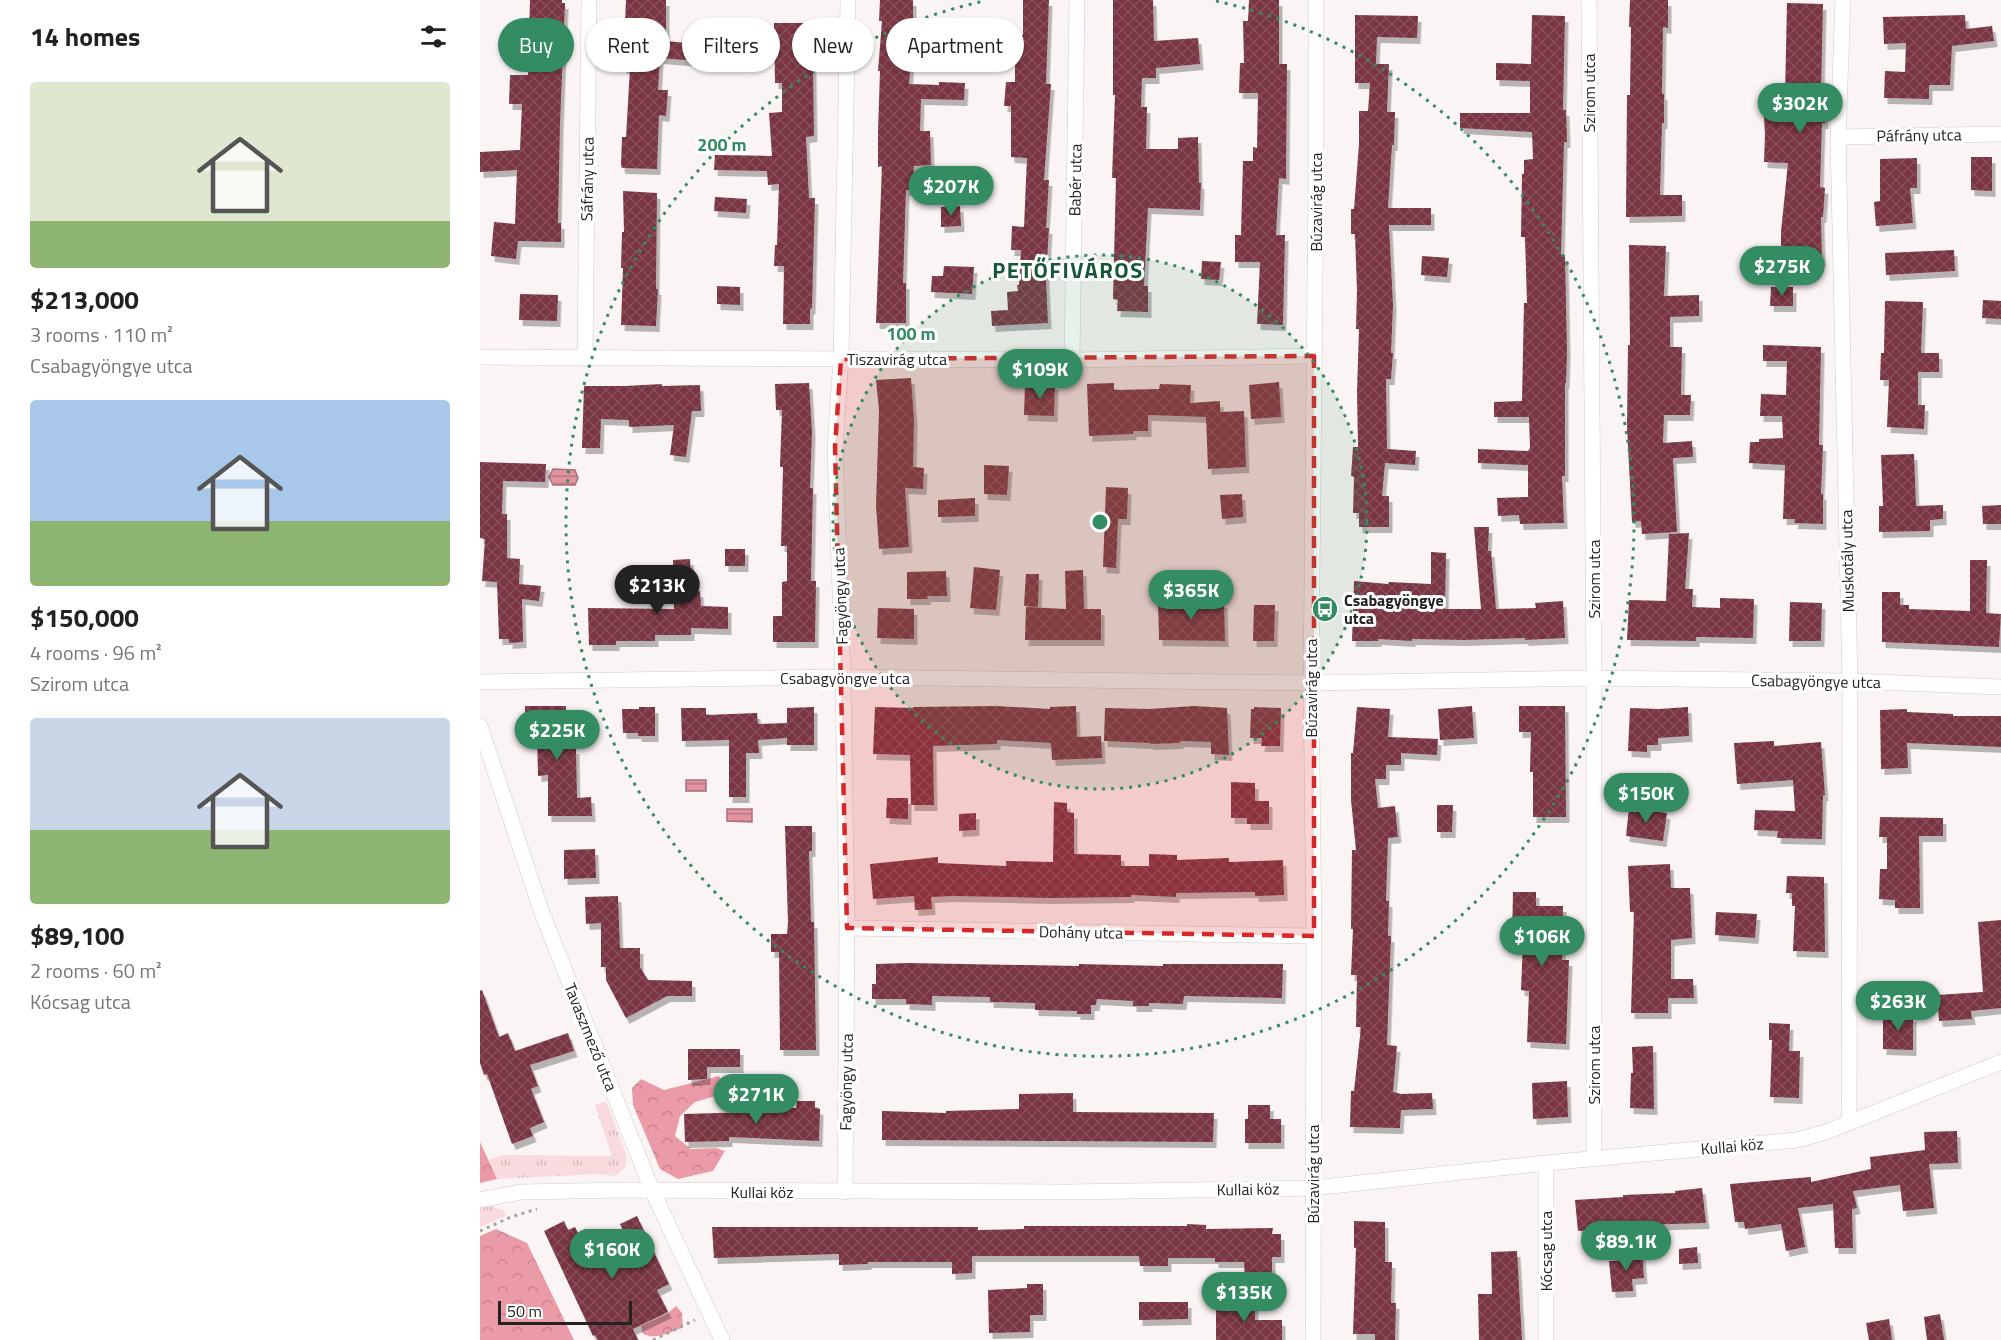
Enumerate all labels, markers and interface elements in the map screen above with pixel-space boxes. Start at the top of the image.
text: 14 homes [30,17,140,56]
chip: Buy [498,18,574,72]
chip: Rent [586,18,670,72]
chip: Filters [682,18,780,72]
chip: New [792,18,874,72]
chip: Apartment [886,18,1024,72]
icon: filters [417,20,450,53]
street label: Szirom utca [1577,53,1601,133]
pin: $302K [1758,83,1842,134]
text: $302K [1772,87,1828,118]
icon: home [186,121,294,229]
street label: Páfrány utca [1876,122,1962,148]
text: 200 m [697,131,747,158]
street label: Sáfrány utca [574,137,600,221]
street label: Babér utca [1062,144,1088,216]
street label: Búzavirág utca [1304,152,1328,252]
pin: $207K [909,166,993,217]
text: $207K [923,170,979,201]
pin: $275K [1740,246,1824,297]
text: $275K [1754,250,1810,281]
district label: PETŐFIVÁROS [992,253,1144,287]
text: $213,000 [30,280,139,319]
text: 3 rooms · 110 m² [30,319,173,350]
text: 100 m [886,320,936,347]
street label: Tiszavirág utca [847,347,947,371]
pin: $109K [998,349,1082,400]
text: Csabagyöngye utca [30,350,192,381]
text: $109K [1012,353,1068,384]
icon: home [186,439,294,547]
street label: Muskotály utca [1834,509,1860,613]
centre of rings [1090,512,1110,532]
street label: Szirom utca [1582,539,1606,619]
street label: Fagyöngy utca [826,547,854,645]
pin: $213K [615,565,699,616]
text: $213K [629,569,685,600]
pin: $365K [1149,570,1233,621]
text: $365K [1163,574,1219,605]
place label: Csabagyöngye utca [1344,588,1444,630]
bus stop icon: Csabagyöngye utca [1310,594,1340,624]
text: $150,000 [30,598,139,637]
text: 4 rooms · 96 m² [30,637,162,668]
street label: Búzavirág utca [1299,638,1323,738]
street label: Csabagyöngye utca [780,666,910,690]
text: Szirom utca [30,668,129,699]
street label: Csabagyöngye utca [1751,668,1881,694]
pin: $225K [515,710,599,761]
text: $225K [529,714,585,745]
icon: home [186,757,294,865]
pin: $150K [1604,773,1688,824]
text: $150K [1618,777,1674,808]
text: $89,100 [30,916,124,955]
pin: $106K [1500,916,1584,967]
street label: Dohány utca [1039,919,1123,945]
text: $106K [1514,920,1570,951]
text: 2 rooms · 60 m² [30,955,162,986]
street label: Tavaszmező utca [558,979,624,1095]
pin: $263K [1856,981,1940,1032]
text: $263K [1870,985,1926,1016]
text: Kócsag utca [30,986,131,1017]
street label: Szirom utca [1582,1025,1606,1105]
street label: Fagyöngy utca [833,1033,859,1131]
pin: $271K [714,1074,798,1125]
text: $271K [728,1078,784,1109]
street label: Búzavirág utca [1301,1124,1325,1224]
street label: Kullai köz [1700,1131,1764,1161]
street label: Kullai köz [1216,1176,1280,1202]
street label: Kullai köz [731,1180,793,1204]
street label: Kócsag utca [1534,1211,1558,1291]
pin: $89.1K [1577,1221,1675,1272]
text: $89.1K [1595,1225,1657,1256]
pin: $160K [570,1229,654,1280]
text: $160K [584,1233,640,1264]
pin: $135K [1202,1272,1286,1323]
text: $135K [1216,1276,1272,1307]
scale bar [498,1298,632,1326]
text: 50 m [507,1299,542,1323]

